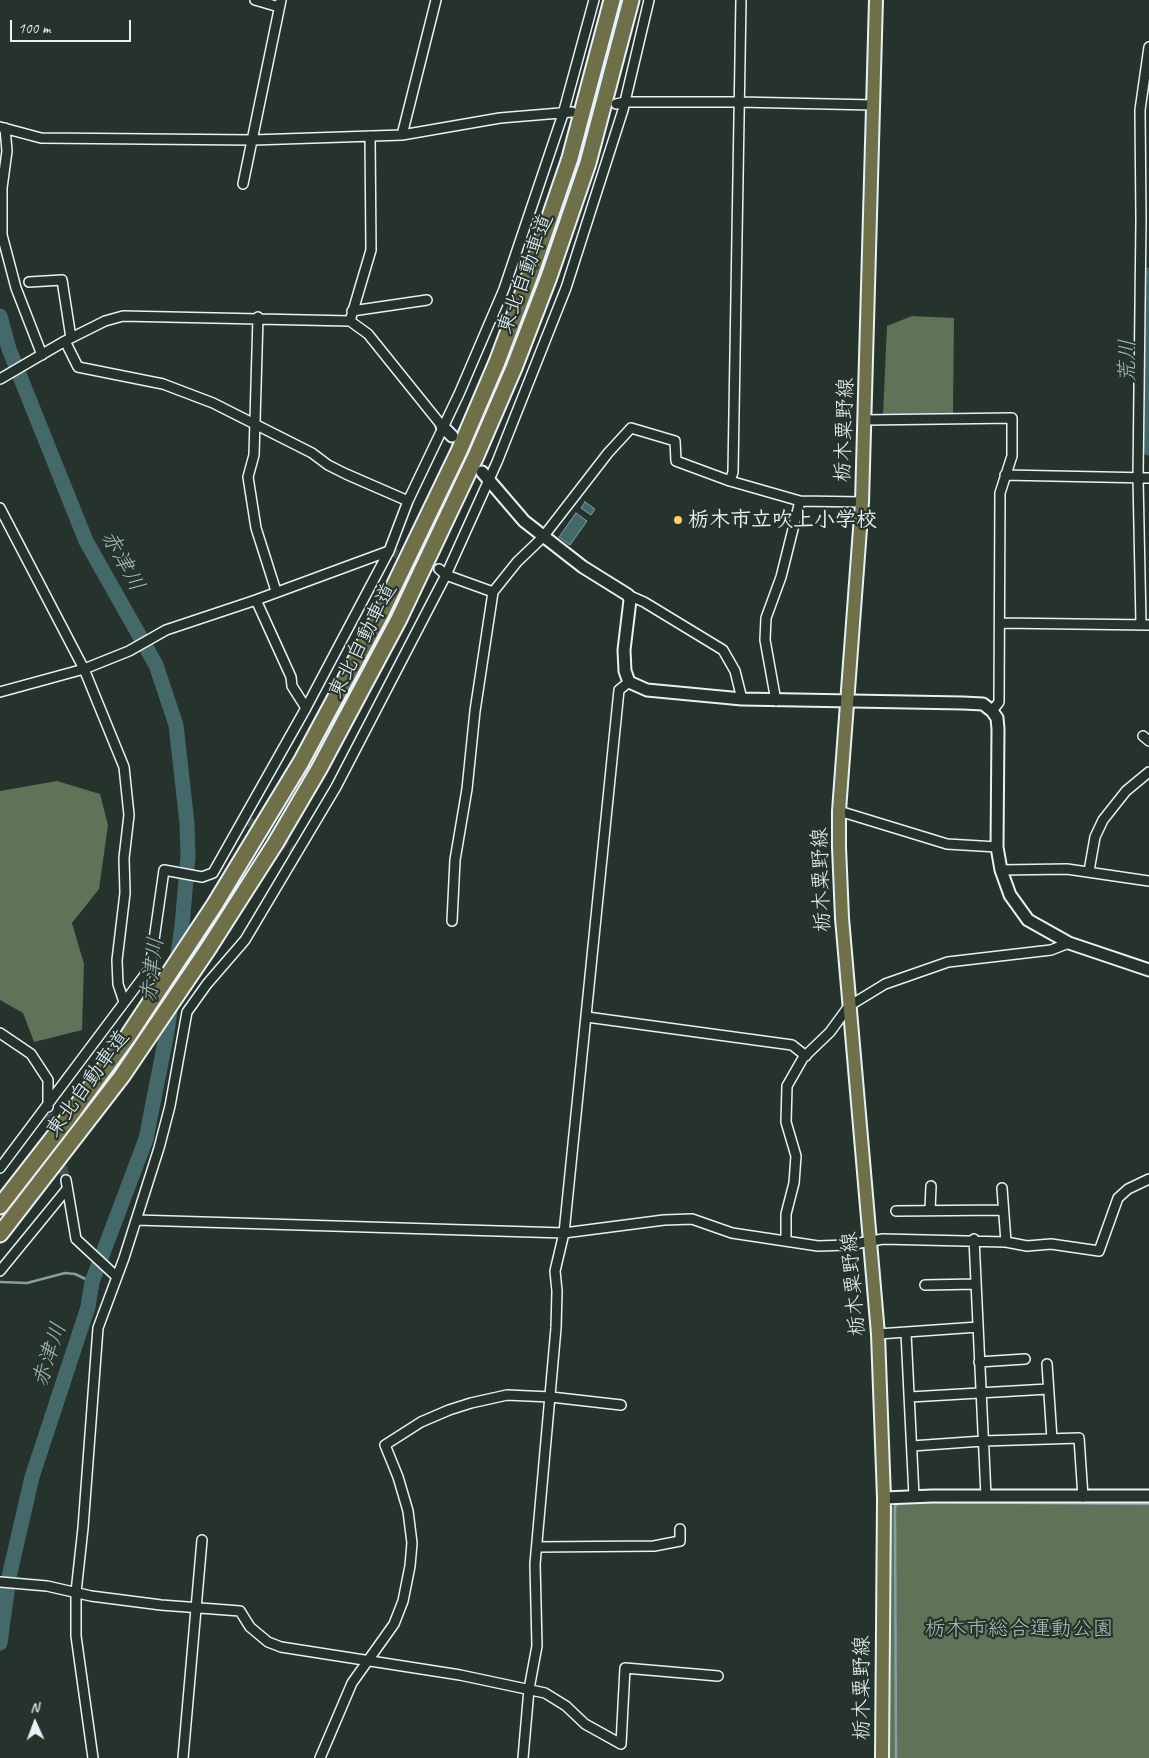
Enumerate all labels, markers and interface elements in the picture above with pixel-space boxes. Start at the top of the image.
scale bar [12,10,134,42]
text: 100 m [18,19,50,38]
street label: 東北自動車道 [493,210,559,338]
water label: 荒川 [1115,339,1141,383]
street label: 栃木粟野線 [831,377,859,483]
place label: 栃木市立吹上小学校 [688,507,877,533]
marker: 栃木市立吹上小学校 [672,514,684,526]
water label: 赤津川 [94,526,150,596]
street label: 東北自動車道 [323,579,403,703]
street label: 栃木粟野線 [808,827,836,933]
water label: 赤津川 [136,936,170,1004]
street label: 東北自動車道 [41,1026,135,1142]
street label: 栃木粟野線 [837,1231,871,1337]
water label: 赤津川 [27,1320,73,1390]
park label: 栃木市総合運動公園 [925,1616,1113,1642]
street label: 栃木粟野線 [849,1636,875,1740]
north arrow [10,1698,60,1748]
text: N [30,1699,39,1716]

